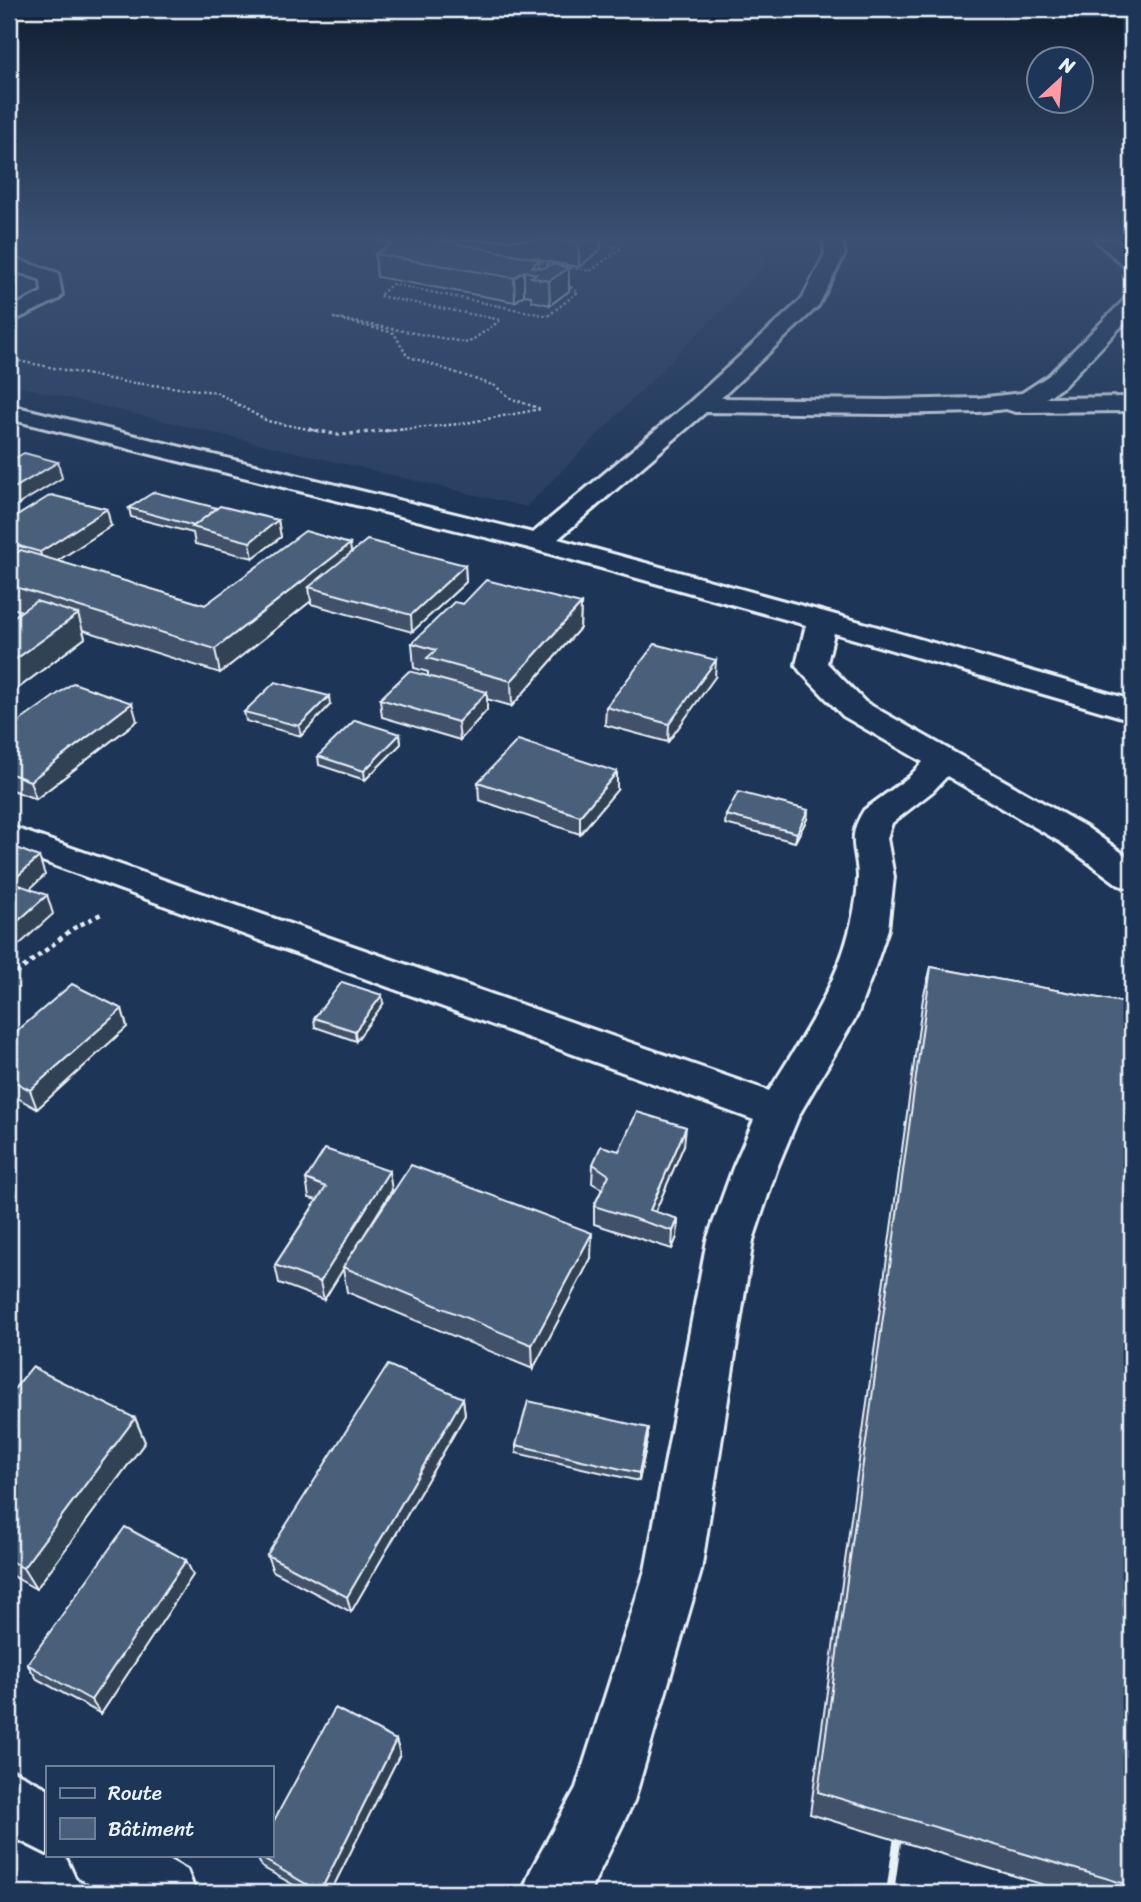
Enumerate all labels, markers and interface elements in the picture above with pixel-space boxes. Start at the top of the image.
north arrow [1026,46,1096,116]
text: N [1053,47,1081,83]
legend [46,1766,273,1856]
text: Route [108,1774,162,1812]
text: Bâtiment [108,1810,194,1848]

